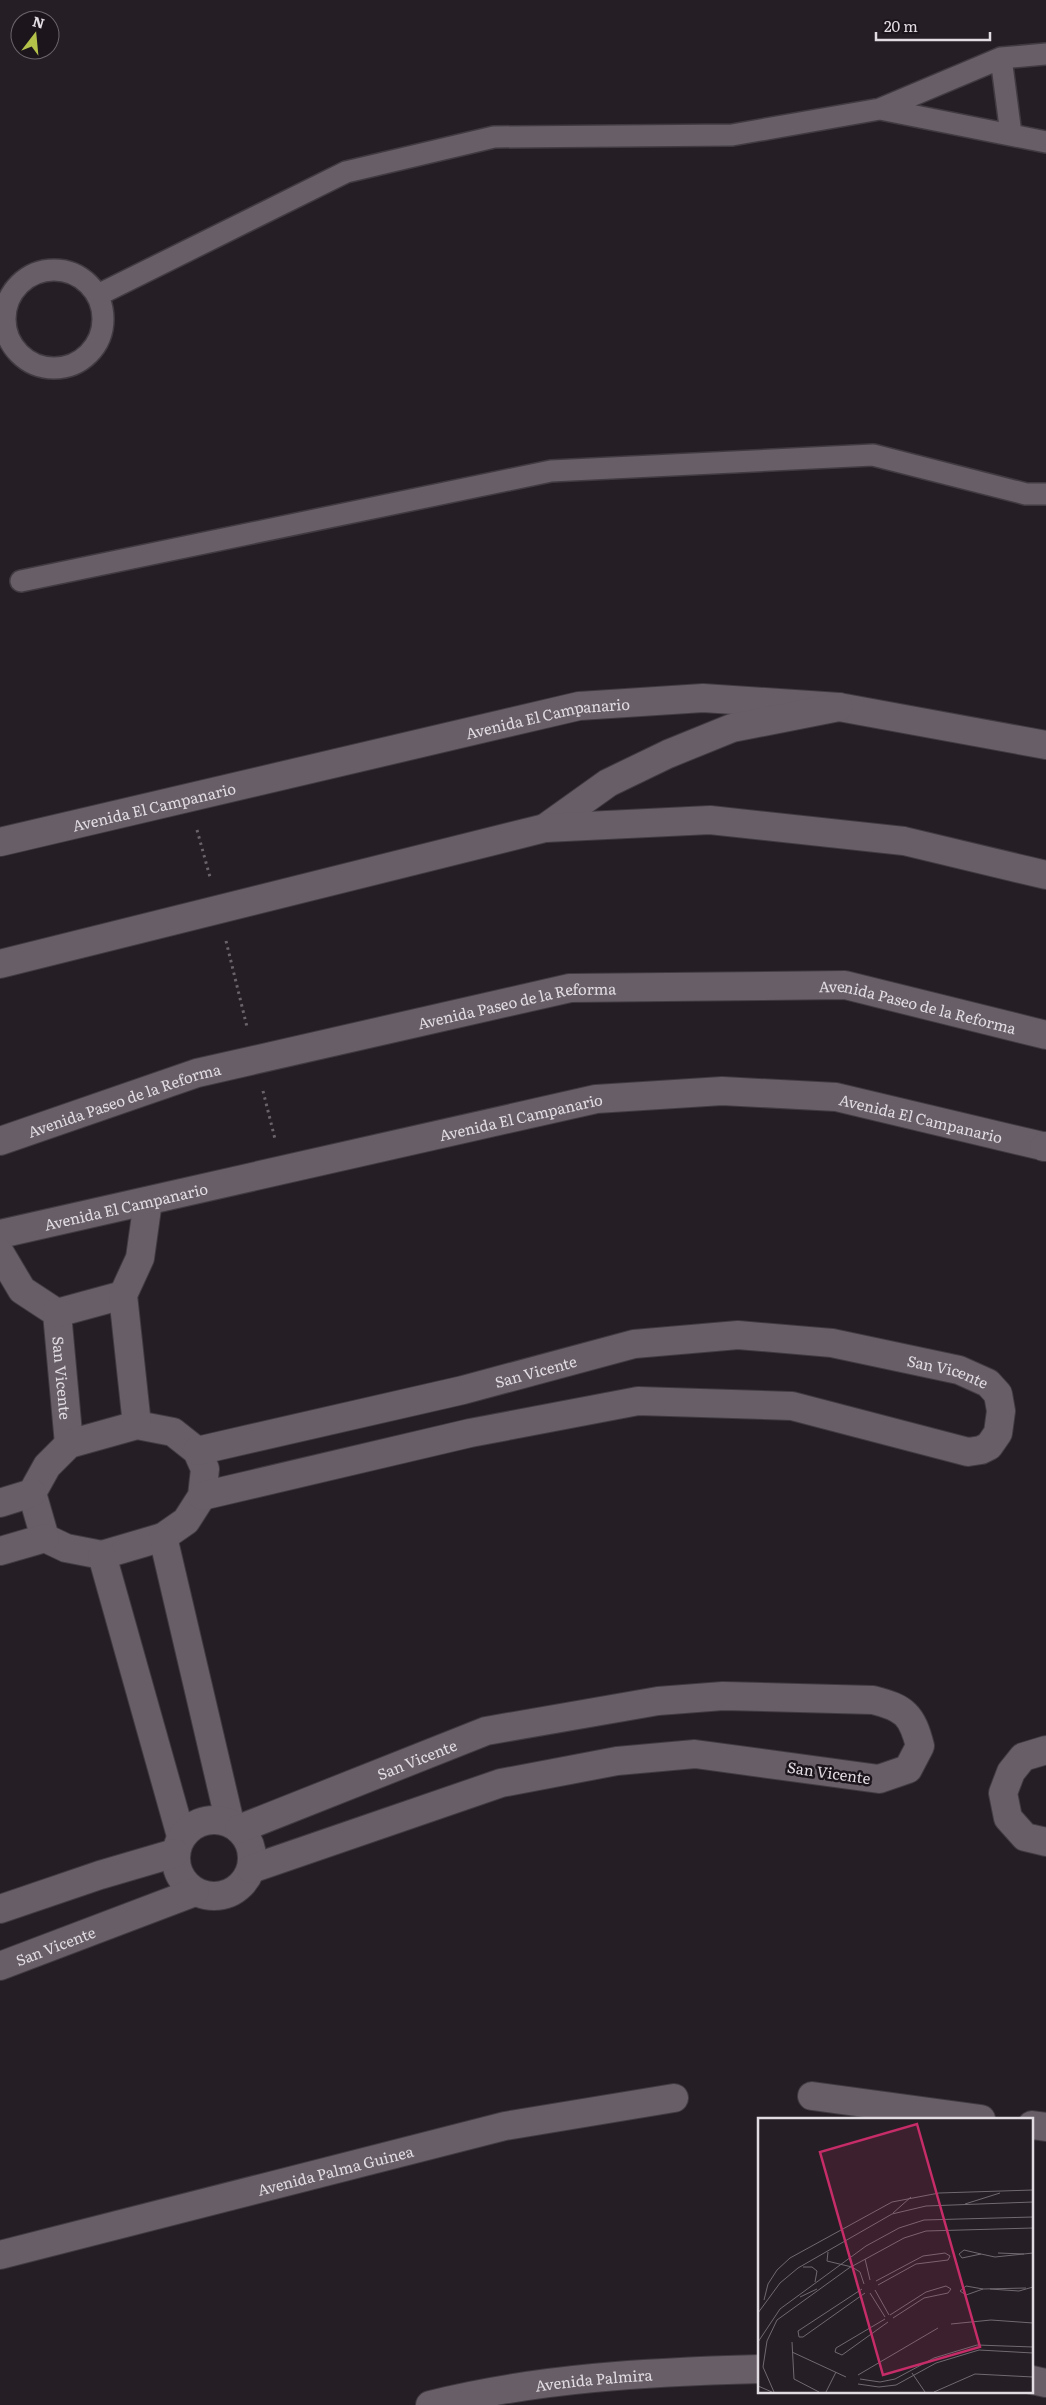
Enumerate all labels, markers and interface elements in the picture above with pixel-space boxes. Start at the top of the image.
north arrow [10,10,60,60]
text: N [30,10,48,33]
scale bar [876,10,990,42]
text: 20 m [884,14,918,37]
street label: Avenida El Campanario [463,691,631,744]
street label: Avenida El Campanario [70,776,238,836]
street label: Avenida Paseo de la Reforma [819,974,1020,1039]
street label: Avenida Paseo de la Reforma [415,976,617,1034]
street label: Avenida Paseo de la Reforma [24,1056,224,1142]
street label: Avenida El Campanario [437,1087,603,1146]
street label: Avenida El Campanario [837,1087,1005,1148]
street label: Avenida El Campanario [42,1176,210,1235]
street label: San Vicente [48,1335,78,1421]
street label: San Vicente [492,1348,579,1392]
street label: San Vicente [905,1348,993,1393]
street label: San Vicente [373,1732,460,1785]
street label: San Vicente [786,1755,872,1789]
street label: San Vicente [12,1919,99,1971]
inset map [758,2118,1034,2392]
street label: Avenida Palma Guinea [255,2138,417,2200]
street label: Avenida Palmira [534,2362,654,2396]

